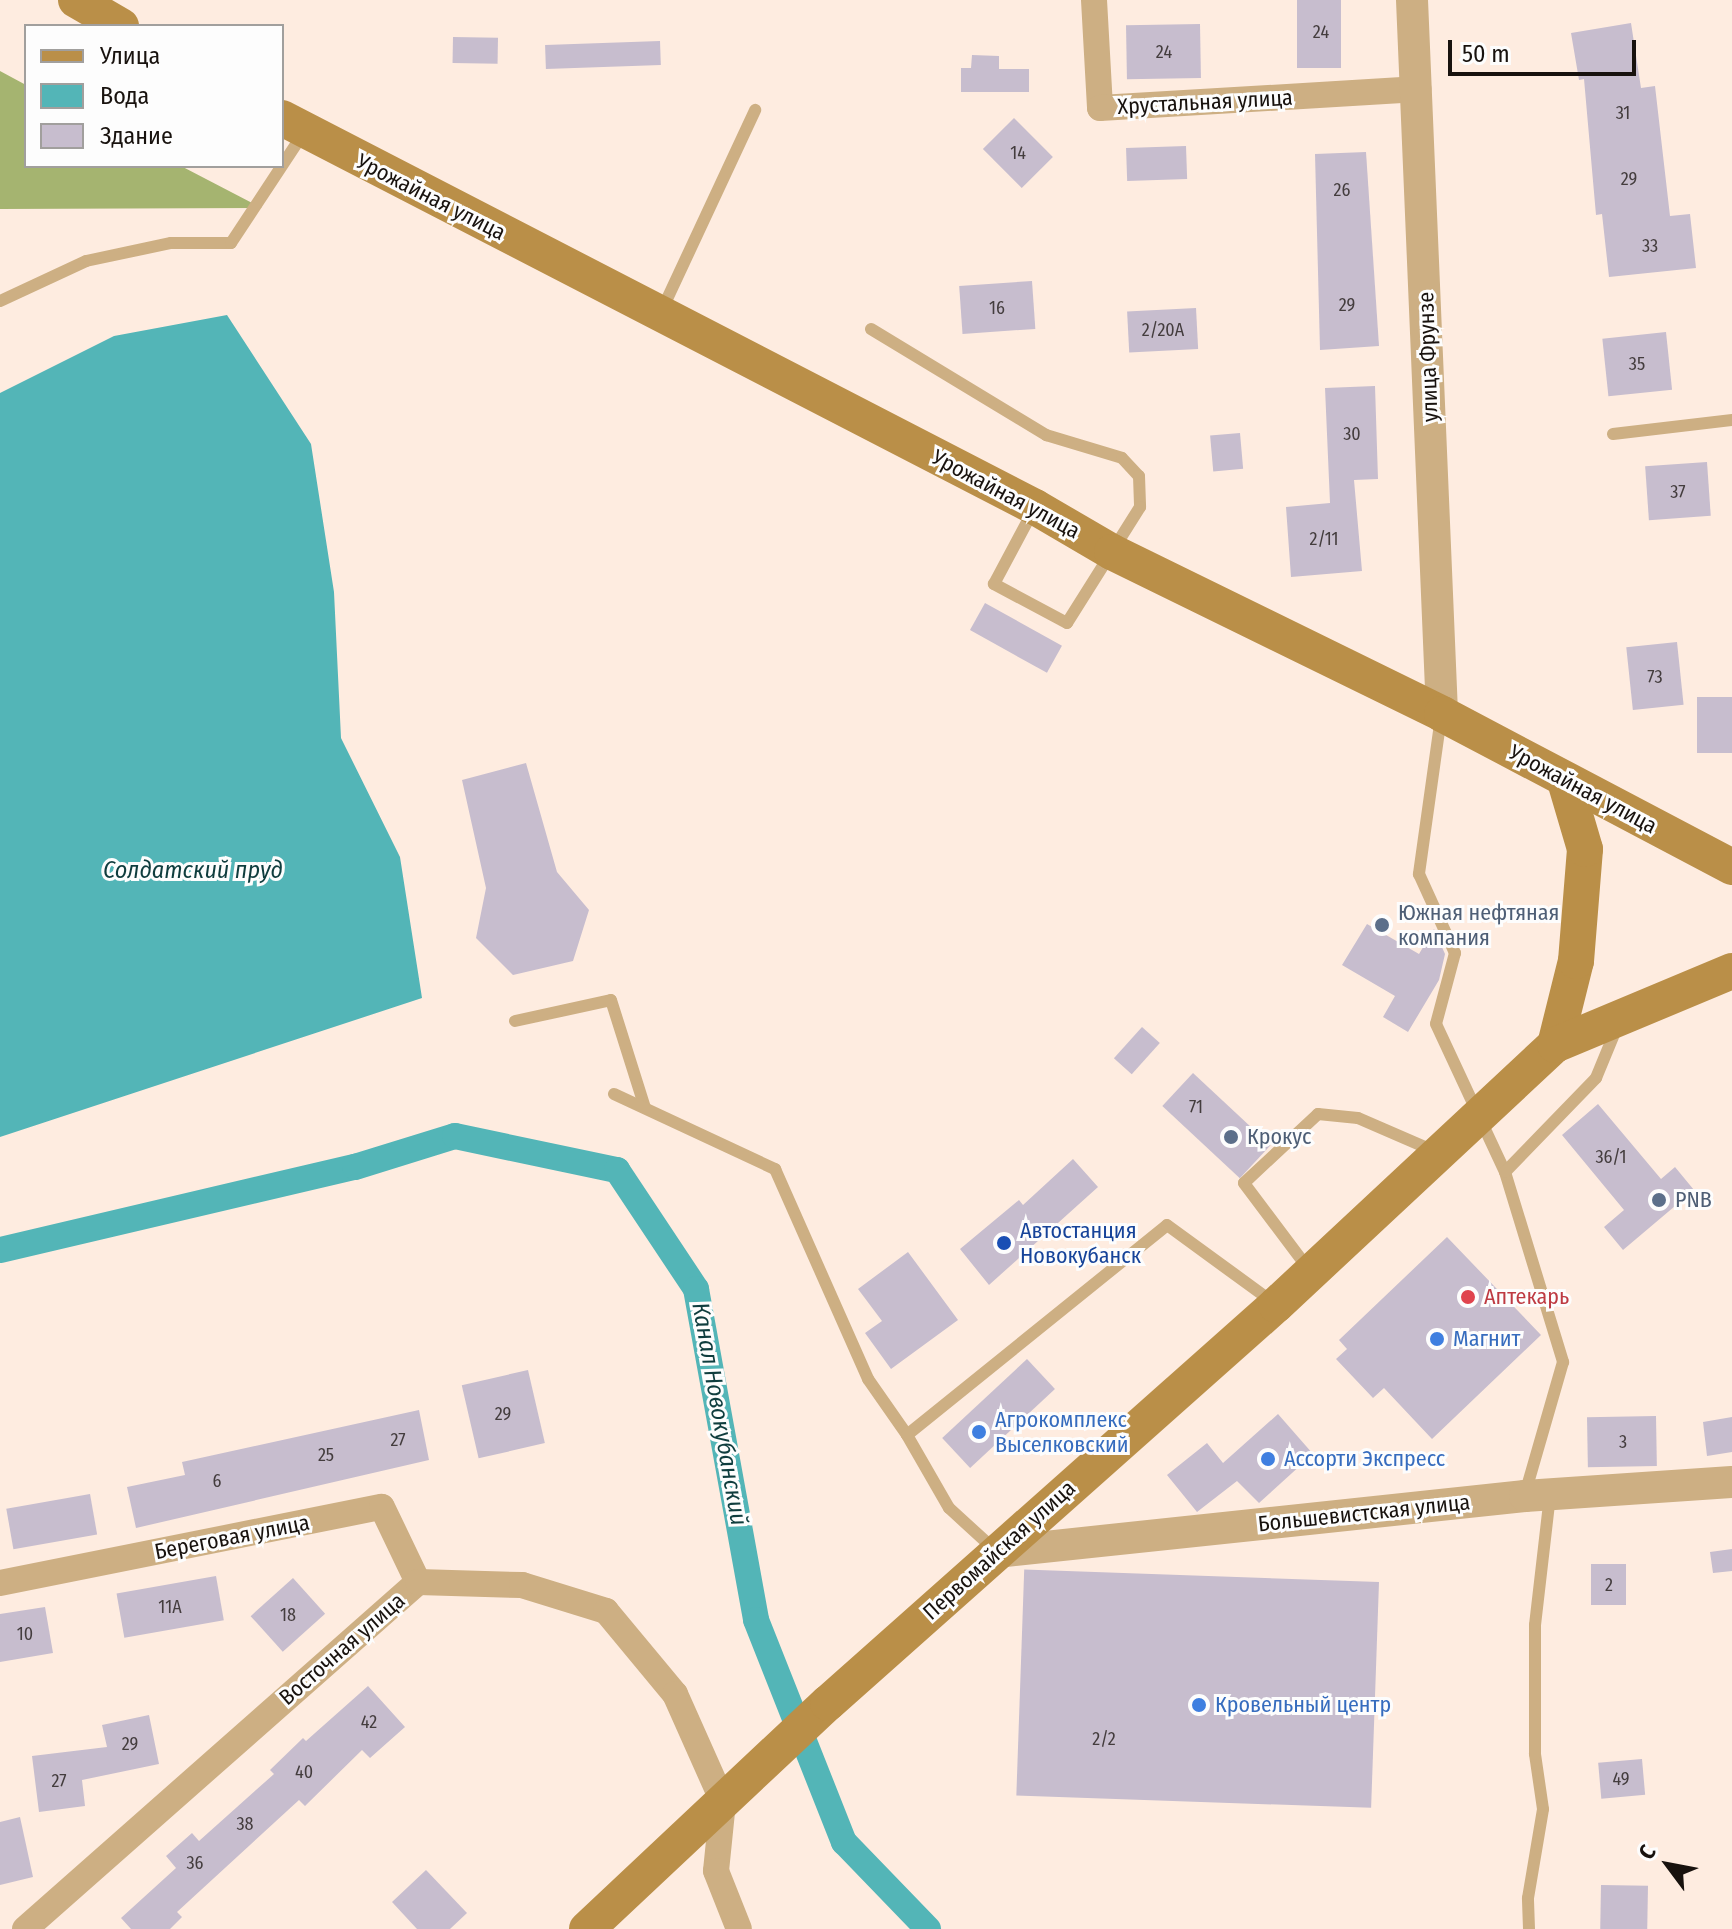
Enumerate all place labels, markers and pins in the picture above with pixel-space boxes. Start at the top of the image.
place label: Южная нефтяная компания [1398,899,1559,950]
marker: Южная нефтяная компания [1373,916,1391,934]
place label: Крокус [1247,1124,1311,1150]
marker: Крокус [1222,1128,1240,1146]
place label: PNB [1675,1187,1712,1213]
marker: PNB [1650,1191,1668,1209]
place label: Автостанция Новокубанск [1020,1217,1141,1268]
marker: Автостанция Новокубанск [995,1234,1013,1252]
place label: Аптекарь [1484,1284,1569,1310]
marker: Аптекарь [1459,1288,1477,1306]
place label: Магнит [1453,1326,1520,1352]
marker: Магнит [1428,1330,1446,1348]
place label: Агрокомплекс Выселковский [995,1406,1129,1458]
marker: Агрокомплекс Выселковский [970,1423,988,1441]
place label: Ассорти Экспресс [1284,1446,1445,1472]
marker: Ассорти Экспресс [1259,1450,1277,1468]
place label: Кровельный центр [1215,1692,1391,1718]
marker: Кровельный центр [1190,1696,1208,1714]

